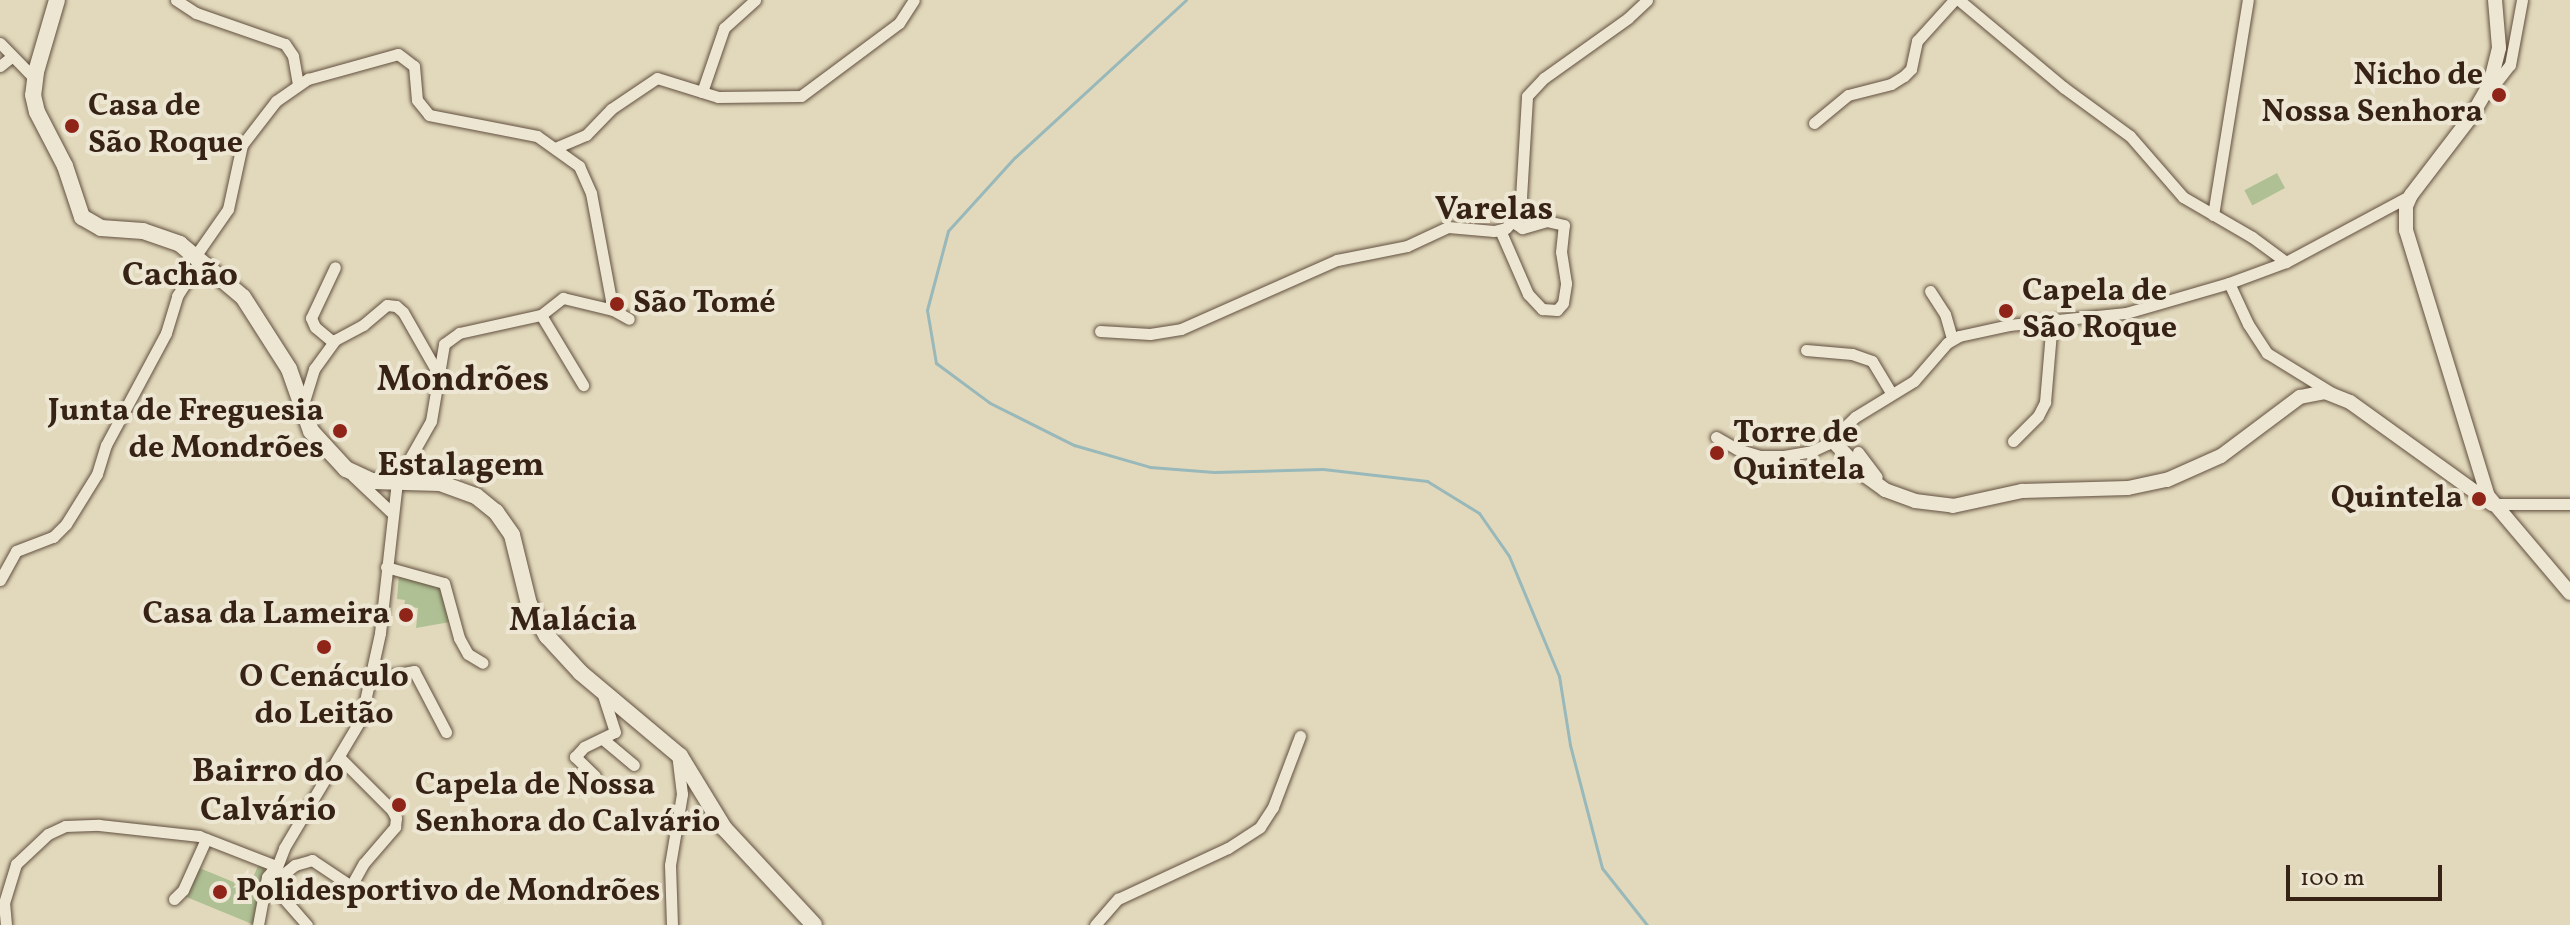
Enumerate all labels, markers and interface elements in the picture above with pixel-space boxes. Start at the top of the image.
place label: Nicho de Nossa Senhora [2262,58,2483,133]
marker: Nicho de Nossa Senhora [2490,86,2508,104]
place label: Casa de São Roque [88,89,243,164]
marker: Casa de São Roque [63,117,81,135]
district label: Varelas [1435,191,1553,231]
district label: Cachão [122,257,238,297]
place label: Capela de São Roque [2022,274,2177,349]
place label: São Tomé [633,285,776,323]
marker: São Tomé [608,295,626,313]
marker: Capela de São Roque [1997,302,2015,320]
district label: Mondrões [377,360,549,404]
place label: Junta de Freguesia de Mondrões [48,394,324,469]
place label: Torre de Quintela [1733,416,1865,491]
marker: Junta de Freguesia de Mondrões [331,422,349,440]
marker: Torre de Quintela [1708,444,1726,462]
district label: Estalagem [378,447,544,487]
place label: Quintela [2331,480,2463,518]
marker: Quintela [2470,490,2488,508]
place label: Casa da Lameira [142,596,390,634]
district label: Malácia [509,602,637,642]
marker: Casa da Lameira [397,606,415,624]
marker: O Cenáculo do Leitão [315,638,333,656]
place label: O Cenáculo do Leitão [239,660,409,735]
district label: Bairro do Calvário [192,752,344,832]
place label: Capela de Nossa Senhora do Calvário [415,768,720,843]
marker: Capela de Nossa Senhora do Calvário [390,796,408,814]
scale bar [2290,849,2446,899]
text: 100 m [2300,862,2365,896]
place label: Polidesportivo de Mondrões [236,873,660,911]
marker: Polidesportivo de Mondrões [211,883,229,901]

